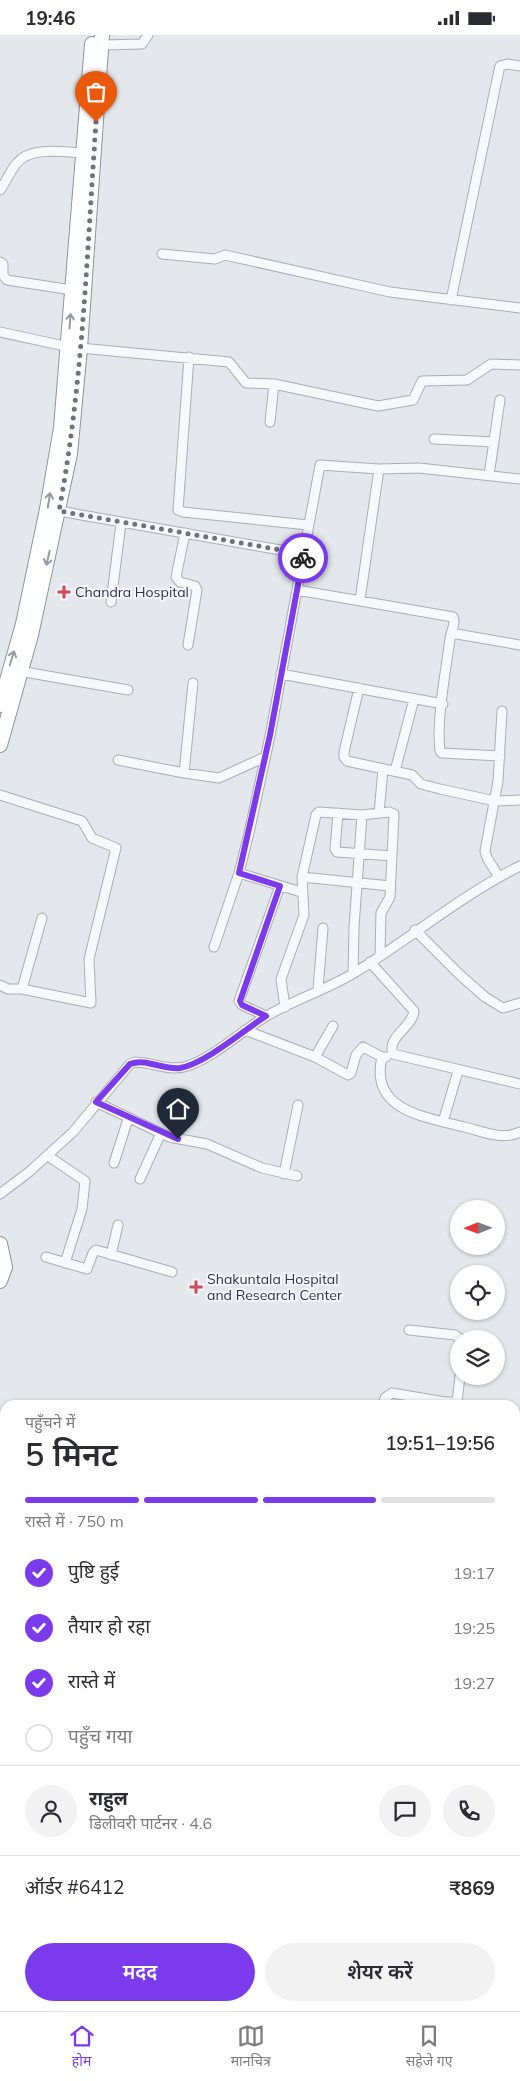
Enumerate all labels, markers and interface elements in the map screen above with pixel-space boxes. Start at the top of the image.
text: 19:46 [25,6,75,30]
pin [75,71,117,122]
icon: bag [82,78,110,106]
one-way arrow [66,314,75,330]
one-way arrow [44,492,54,508]
courier [278,533,328,583]
icon: bike [289,544,317,572]
one-way arrow [43,550,52,566]
place label: Chandra Hospital [75,583,189,601]
marker: Chandra Hospital [57,585,71,599]
one-way arrow [7,650,17,666]
pin [157,1088,199,1139]
icon: home [164,1095,192,1123]
north arrow [450,1200,505,1255]
map controls [450,1200,505,1385]
button: locate [450,1265,505,1320]
place label: Shakuntala Hospital and Research Center [207,1270,343,1304]
marker: Shakuntala Hospital and Research Center [189,1280,203,1294]
button: layers [450,1330,505,1385]
text: पहुँचने में [25,1412,75,1432]
text: 19:51–19:56 [385,1431,495,1455]
text: 5 मिनट [25,1434,118,1474]
text: रास्ते में · 750 m [25,1511,124,1531]
icon: check [25,1559,53,1587]
text: पुष्टि हुई [68,1559,119,1583]
text: 19:17 [453,1563,495,1583]
icon: check [25,1614,53,1642]
text: तैयार हो रहा [68,1614,150,1638]
text: 19:25 [453,1618,495,1638]
icon: check [25,1669,53,1697]
text: रास्ते में [68,1669,115,1693]
text: 19:27 [453,1673,495,1693]
text: पहुँच गया [68,1724,133,1748]
button: person [25,1785,77,1837]
button: chat [379,1785,431,1837]
button: phone [443,1785,495,1837]
text: राहुल [89,1786,128,1810]
text: डिलीवरी पार्टनर · 4.6 [89,1813,212,1833]
text: ऑर्डर #6412 [25,1875,124,1899]
text: ₹869 [449,1876,495,1900]
button: मदद [25,1943,255,2001]
button: शेयर करें [265,1943,495,2001]
tab: होम [68,2022,96,2072]
tab: मानचित्र [231,2022,271,2072]
tab: सहेजे गए [406,2022,452,2072]

